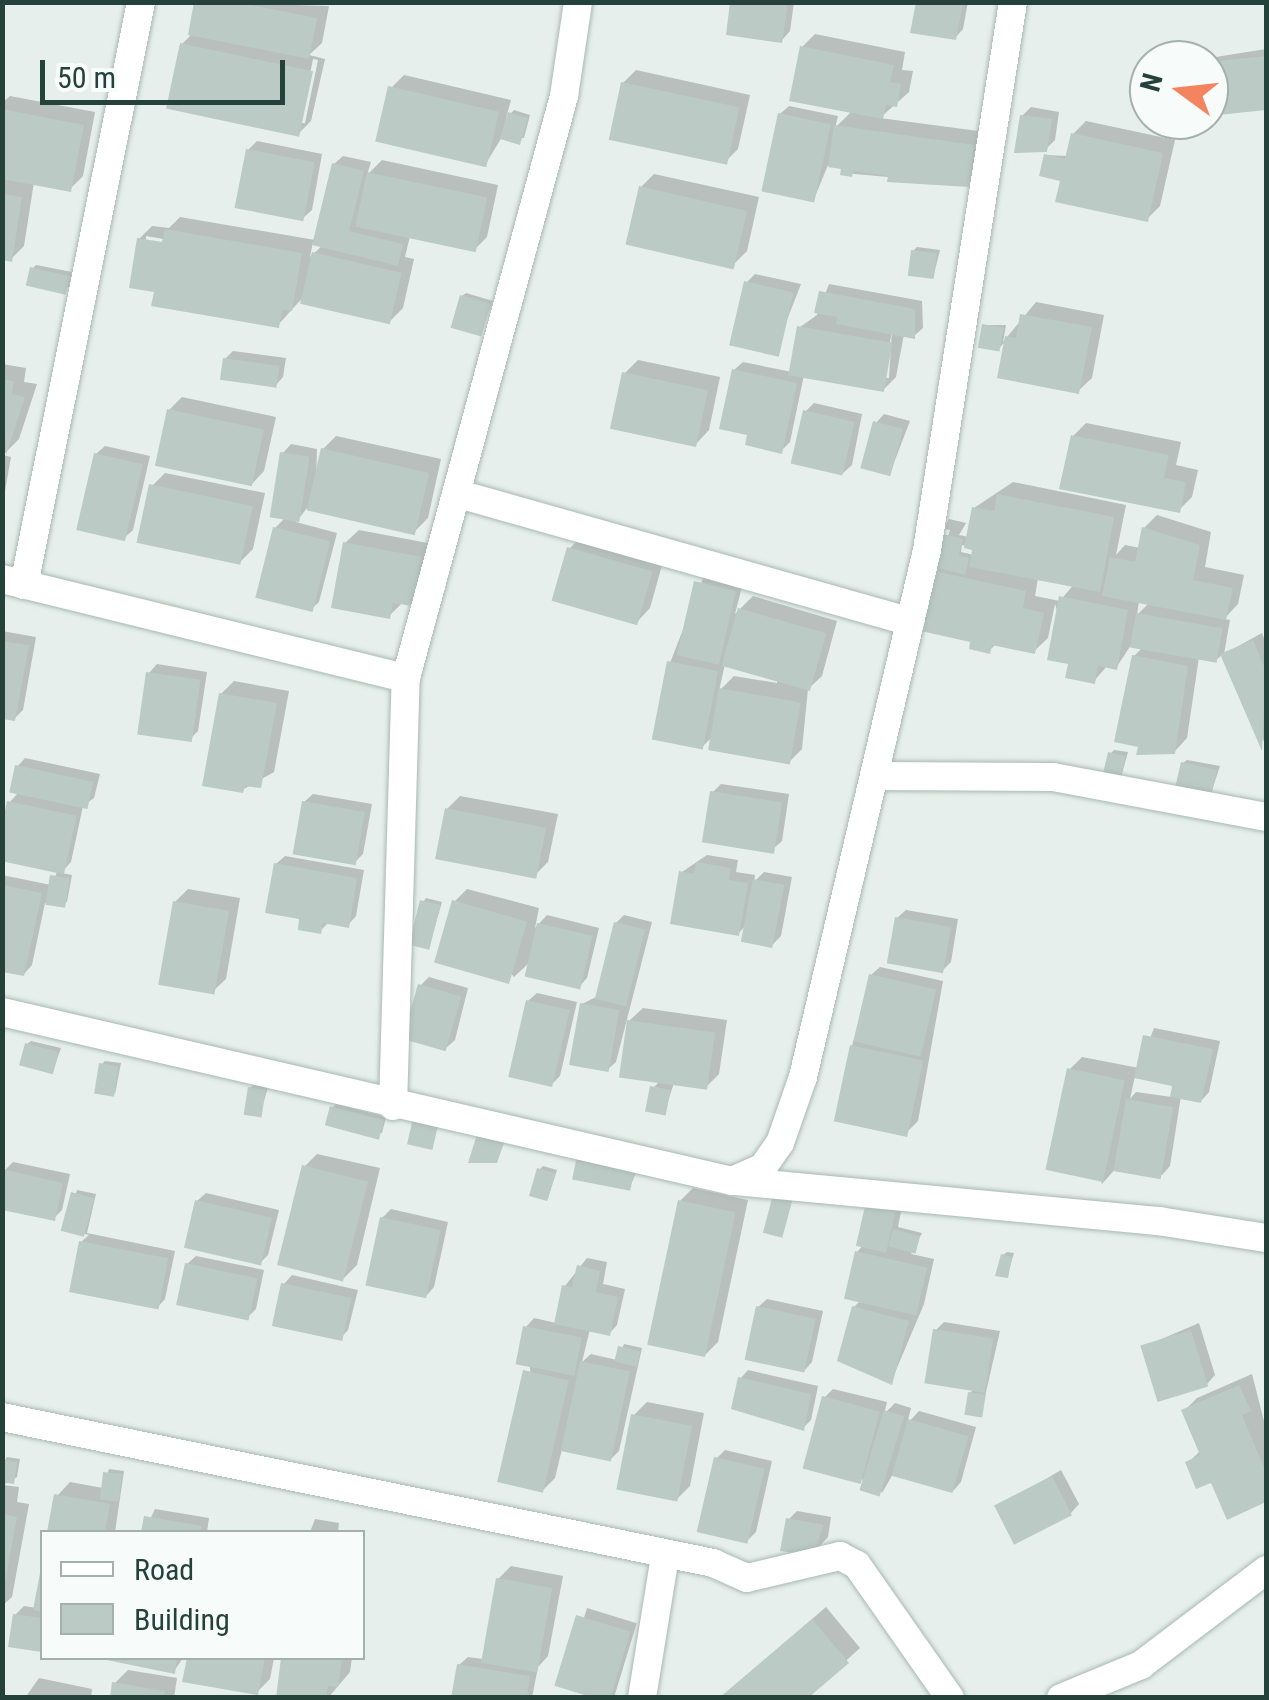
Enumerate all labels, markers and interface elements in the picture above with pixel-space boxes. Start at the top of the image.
scale bar [45,40,290,102]
north arrow [1129,40,1229,140]
text: 50 m [57,60,116,95]
text: N [1133,70,1170,95]
legend [40,1530,365,1660]
text: Road [134,1552,194,1587]
text: Building [134,1602,230,1637]

